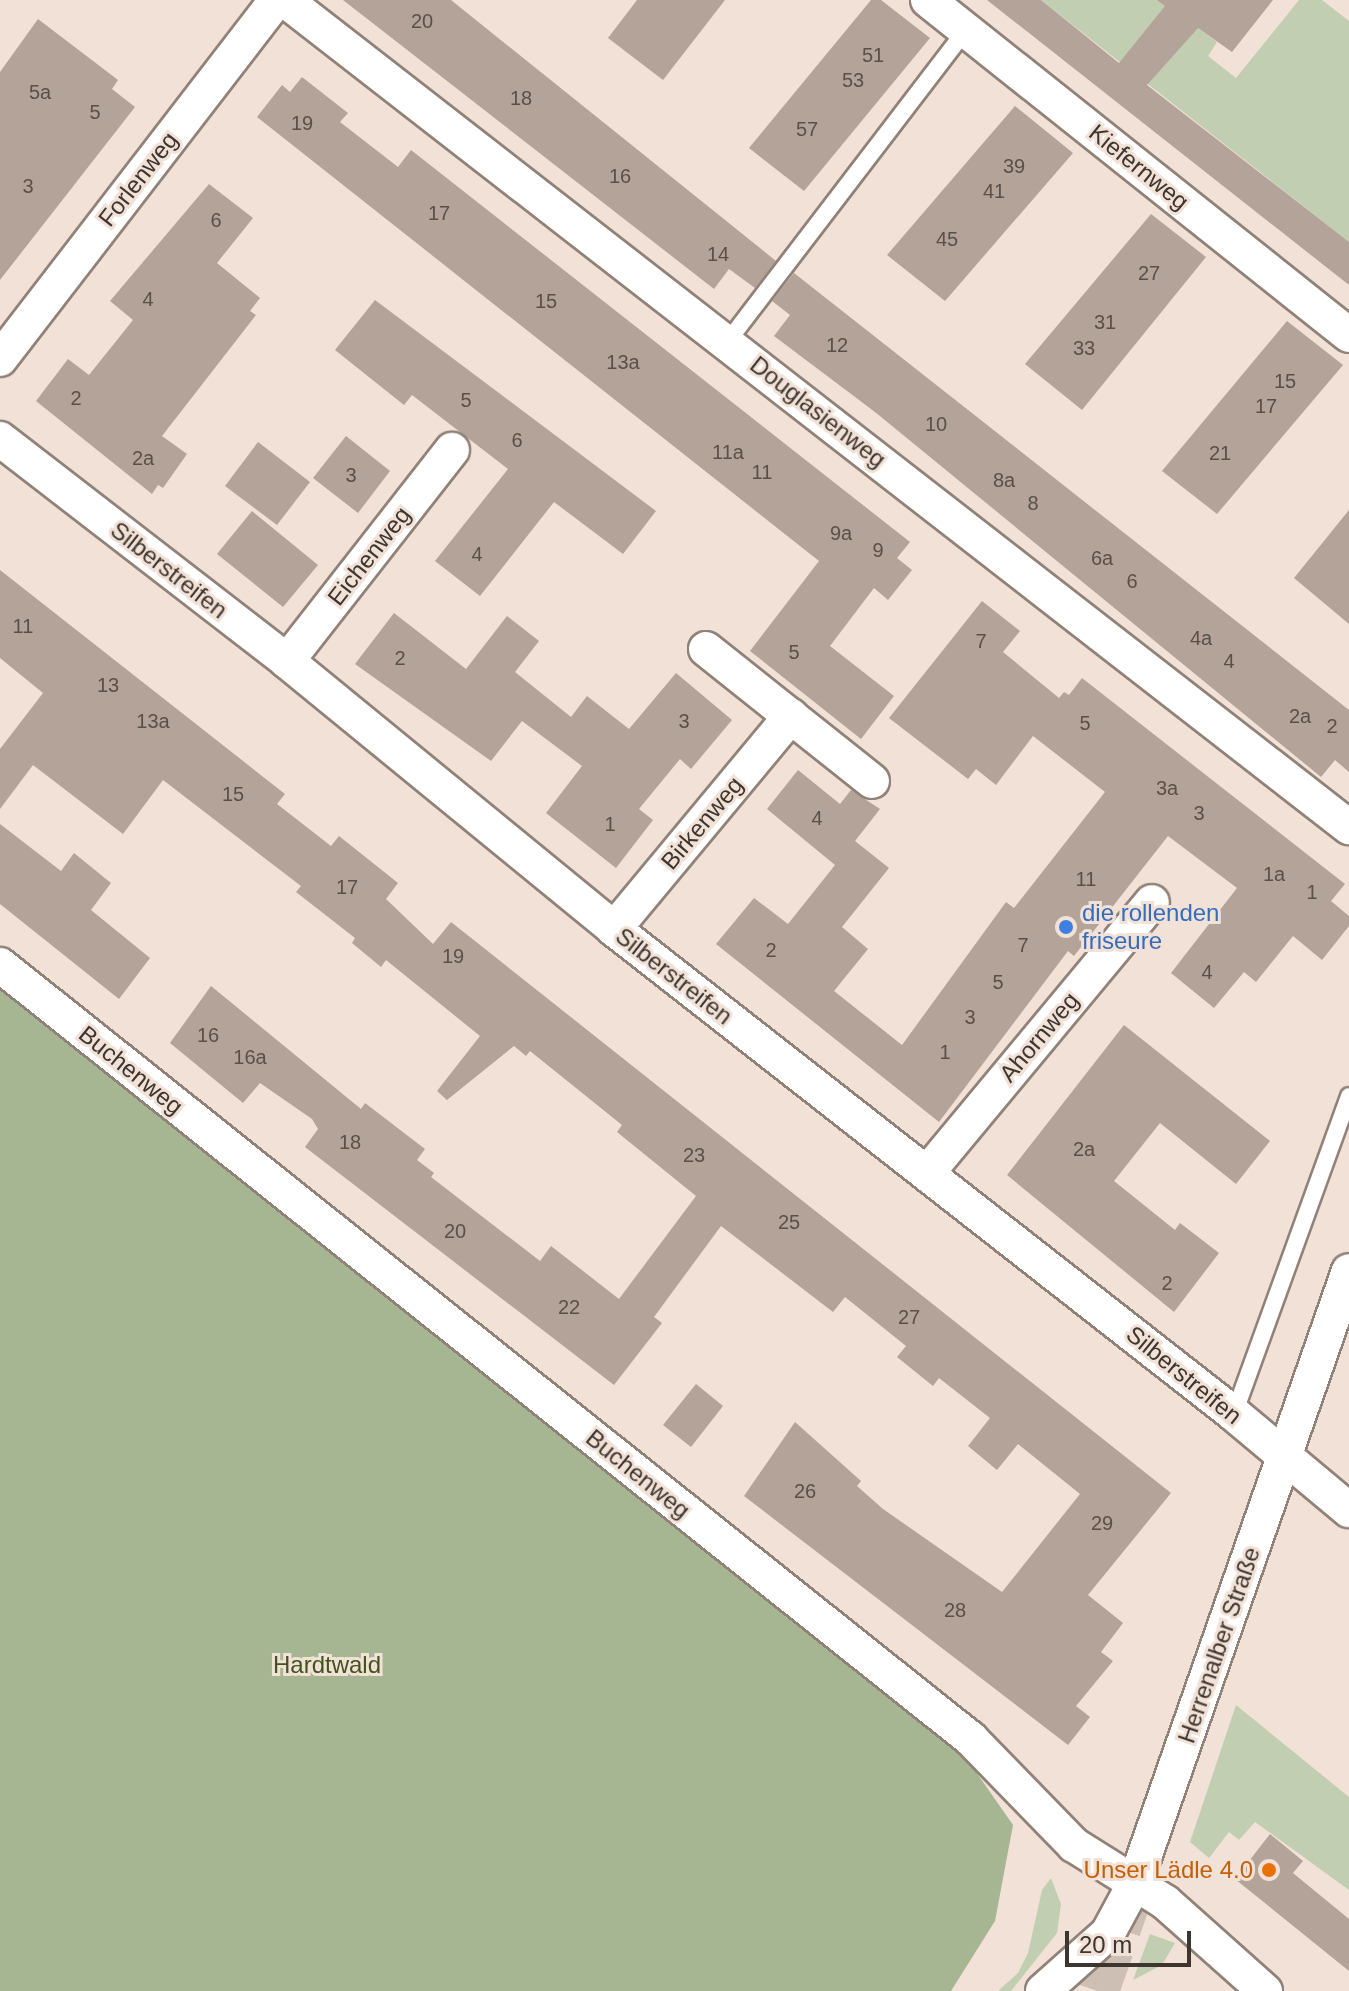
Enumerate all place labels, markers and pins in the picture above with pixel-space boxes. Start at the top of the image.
place label: die rollenden friseure [1082,899,1219,955]
marker: die rollenden friseure [1057,918,1075,936]
place label: Unser Lädle 4.0 [1084,1856,1253,1884]
marker: Unser Lädle 4.0 [1260,1861,1278,1879]

